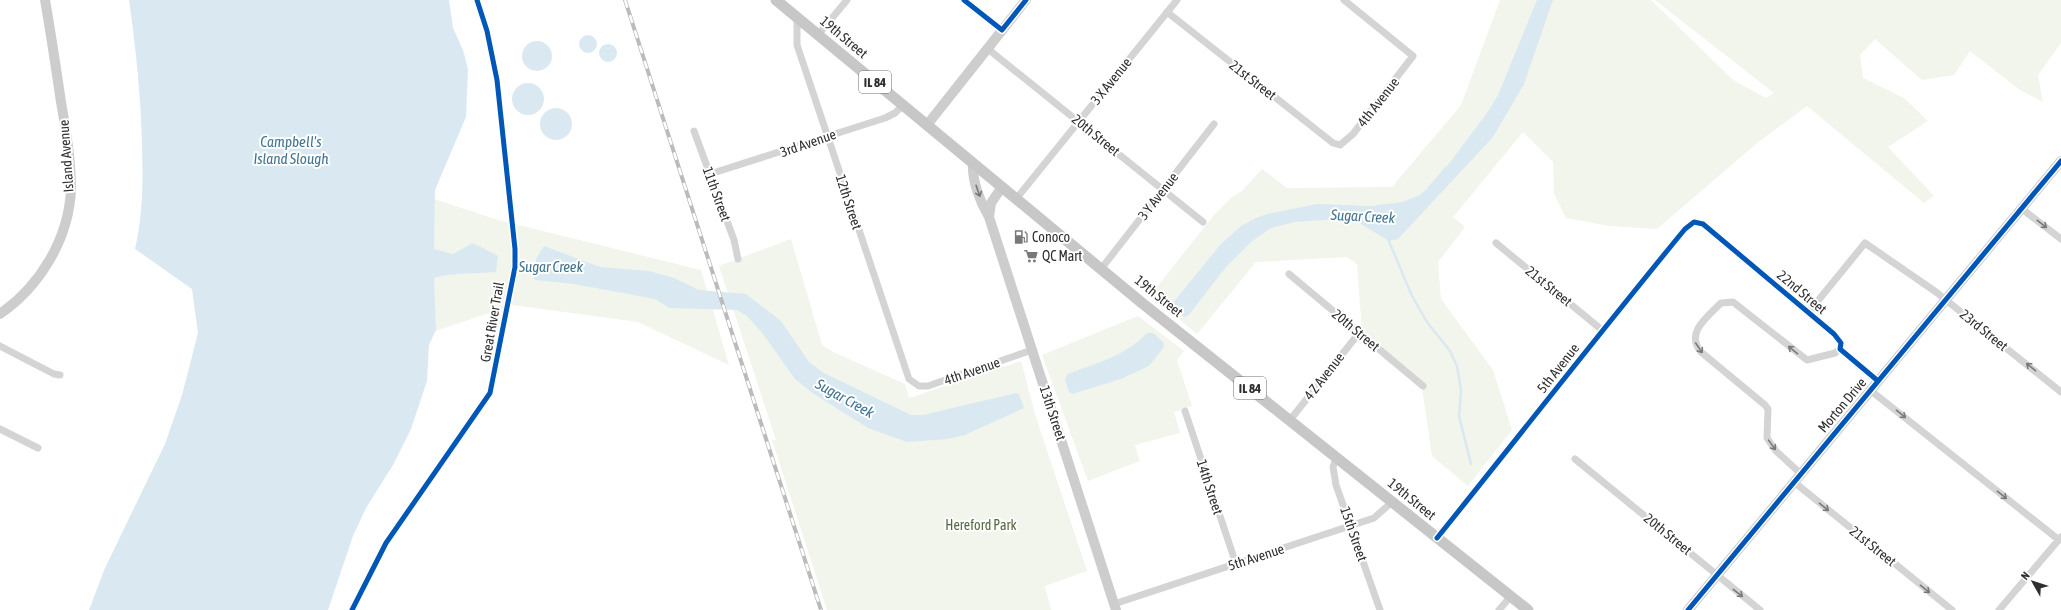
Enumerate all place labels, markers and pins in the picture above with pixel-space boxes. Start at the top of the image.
fuel station icon: Conoco [1013,229,1029,245]
place label: Conoco [1032,229,1070,245]
supermarket icon: QC Mart [1023,248,1039,264]
place label: QC Mart [1042,248,1082,264]

